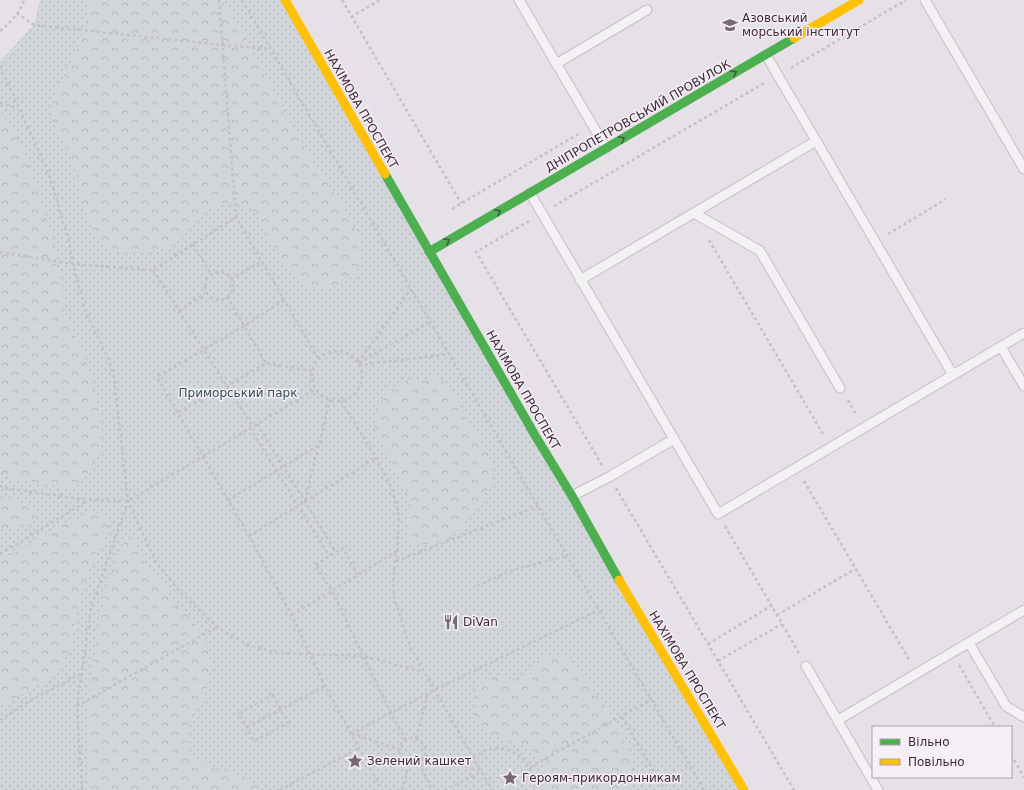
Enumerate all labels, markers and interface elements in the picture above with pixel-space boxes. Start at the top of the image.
place label: Азовський морський інститут [742,11,860,39]
school or university icon: Азовський морський інститут [721,16,739,34]
street label: НАХІМОВА ПРОСПЕКТ [321,47,401,172]
street label: ДНІПРОПЕТРОВСЬКИЙ ПРОВУЛОК [542,56,734,175]
one-way arrow [730,70,738,77]
one-way arrow [618,136,625,143]
one-way arrow [494,209,501,216]
one-way arrow [443,239,450,246]
street label: НАХІМОВА ПРОСПЕКТ [483,328,563,453]
park label: Приморський парк [179,386,297,400]
street label: НАХІМОВА ПРОСПЕКТ [646,608,728,732]
restaurant icon: DiVan [442,613,460,631]
place label: DiVan [463,615,498,629]
legend [872,726,1012,778]
text: Вільно [908,735,950,749]
place icon: Зелений кашкет [346,752,364,770]
place label: Зелений кашкет [367,754,472,768]
text: Повільно [908,755,965,769]
place icon: Героям-прикордонникам [501,769,519,787]
place label: Героям-прикордонникам [522,771,681,785]

